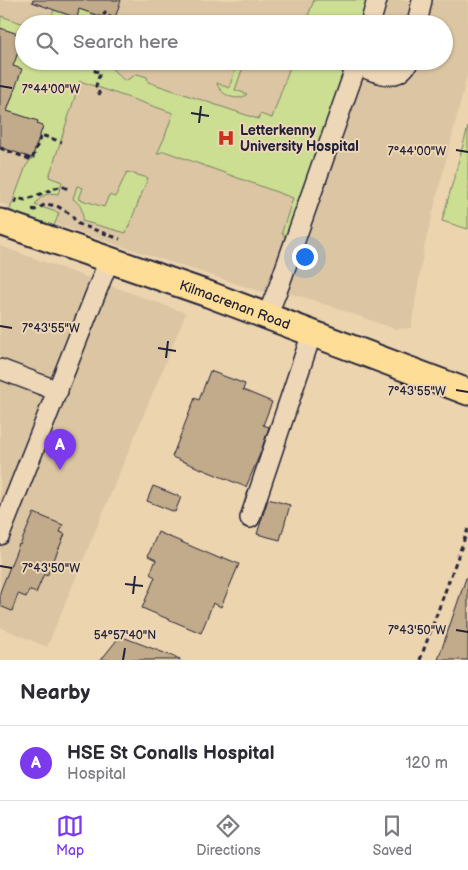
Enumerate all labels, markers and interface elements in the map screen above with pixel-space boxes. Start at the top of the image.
search box [15,15,453,70]
icon: search [33,29,61,57]
text: Search here [73,31,178,54]
text: 7°44'00"W [22,82,80,97]
place label: Letterkenny University Hospital [240,122,359,155]
hospital icon: Letterkenny University Hospital [216,128,236,148]
text: 7°44'00"W [388,144,446,159]
your location [292,244,318,270]
street label: Kilmacrenan Road [177,276,293,333]
text: 7°43'55"W [22,321,80,336]
text: 7°43'55"W [388,384,446,399]
pin: A [44,429,76,470]
text: 7°43'50"W [22,561,80,576]
text: 7°43'50"W [388,623,446,638]
text: 54°57'40"N [94,628,156,643]
text: Nearby [20,680,90,705]
text: HSE St Conalls Hospital [67,742,274,765]
text: A [31,754,41,773]
text: 120 m [405,754,448,773]
text: Hospital [67,765,126,784]
tab: Map [56,812,84,859]
tab: Directions [196,812,261,859]
tab: Saved [373,812,412,859]

